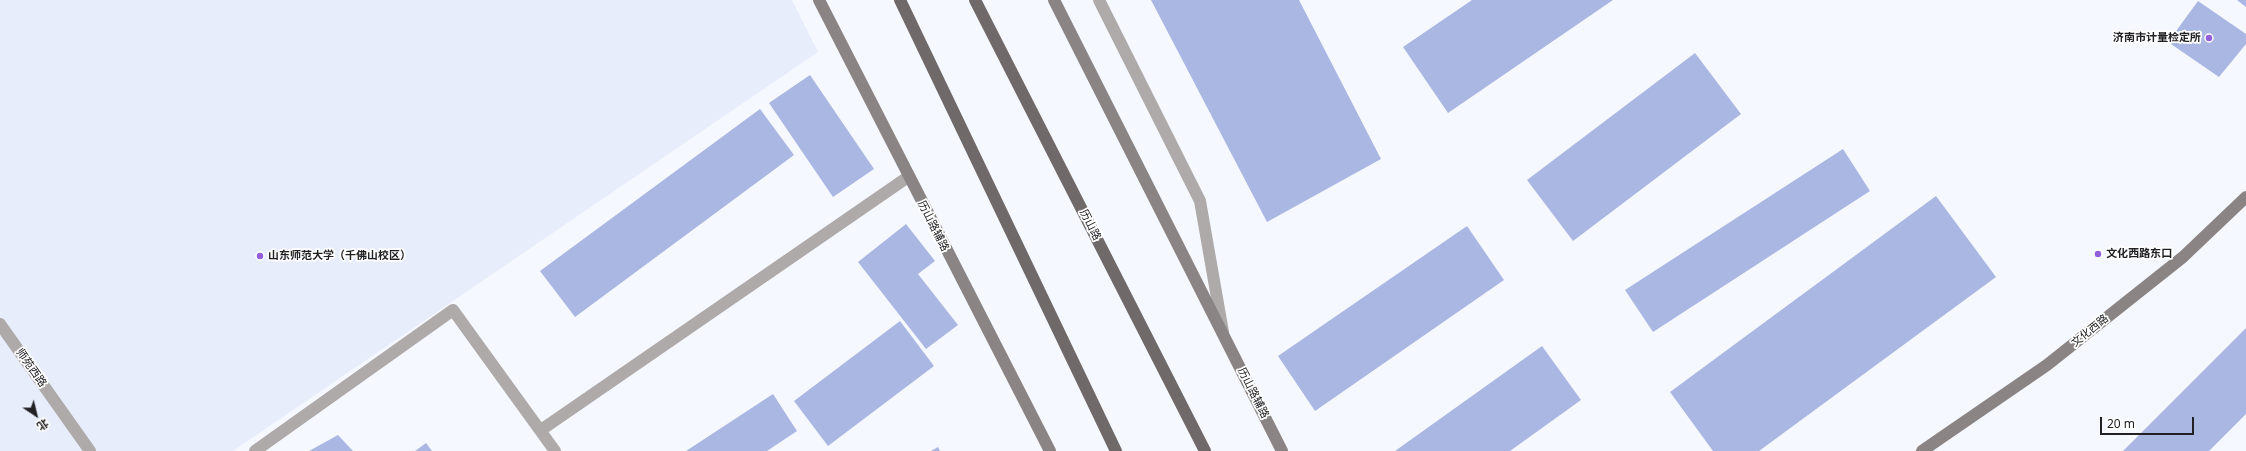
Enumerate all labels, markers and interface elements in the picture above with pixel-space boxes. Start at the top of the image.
place label: 济南市计量检定所 [2113,31,2201,45]
marker: 济南市计量检定所 [2204,33,2214,43]
street label: 历山路辅路 [915,199,951,253]
street label: 历山路 [1077,207,1103,243]
place label: 文化西路东口 [2106,247,2172,261]
place label: 山东师范大学（千佛山校区） [268,249,411,263]
marker: 文化西路东口 [2093,249,2103,259]
marker: 山东师范大学（千佛山校区） [255,251,265,261]
street label: 文化西路 [2069,312,2111,350]
street label: 师苑西路 [13,346,49,390]
street label: 历山路辅路 [1235,366,1271,420]
north arrow [16,395,56,435]
scale bar [2102,409,2196,435]
text: 20 m [2107,415,2135,432]
text: 北 [34,416,52,435]

